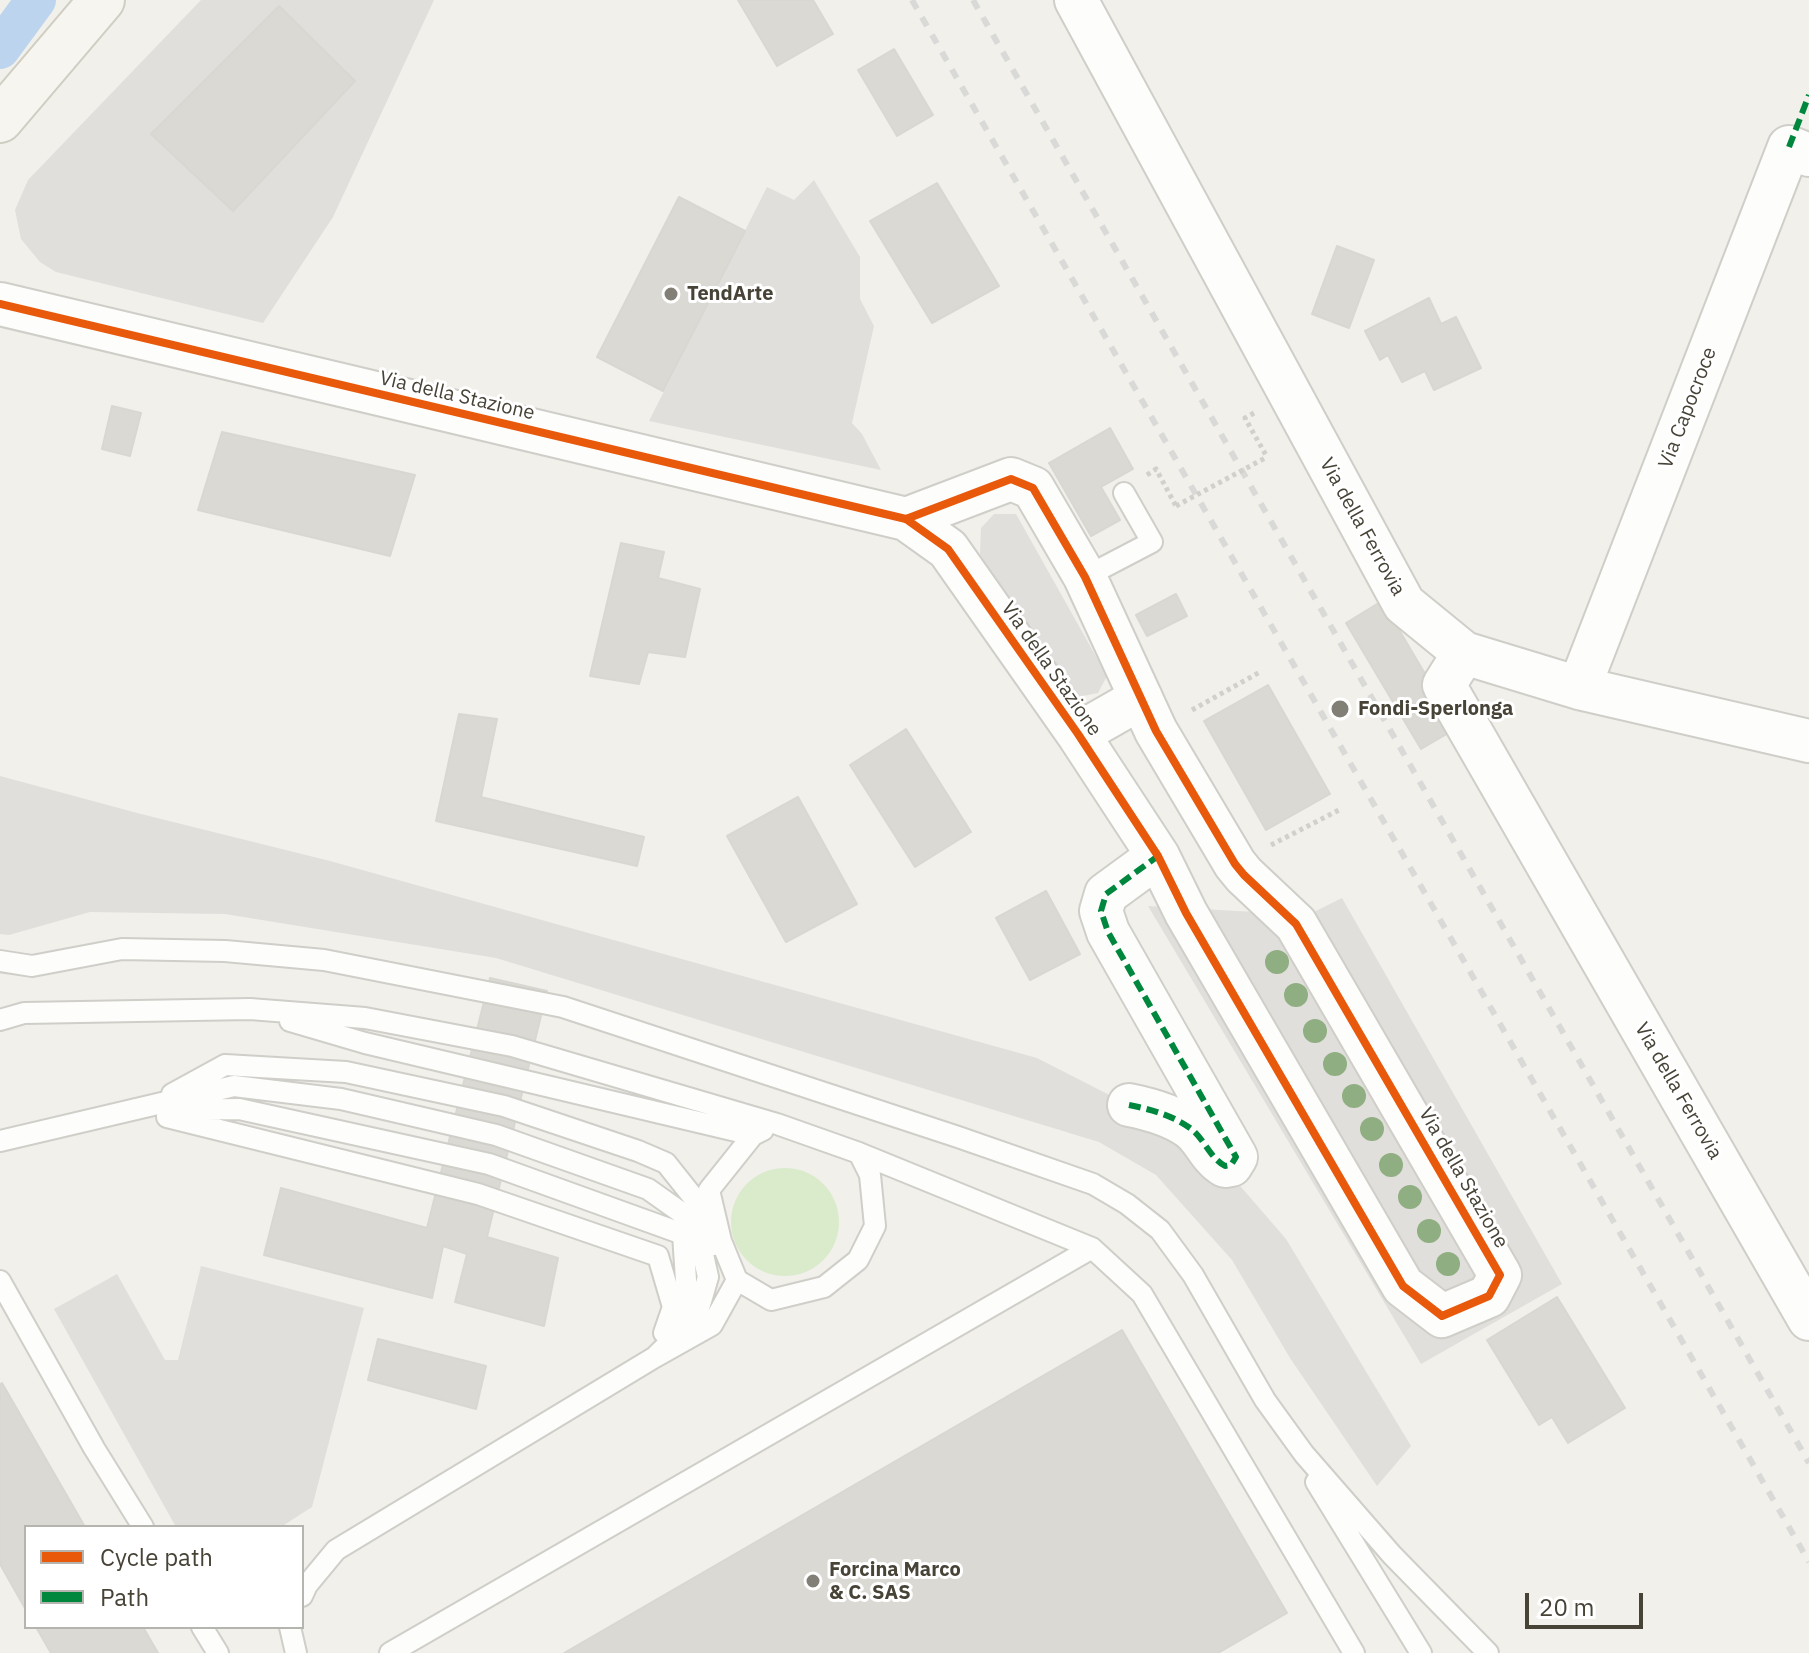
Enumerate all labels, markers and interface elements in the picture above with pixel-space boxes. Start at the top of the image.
place label: TendArte [687,282,773,306]
marker: TendArte [662,285,680,303]
street label: Via Capocroce [1654,344,1722,472]
street label: Via della Stazione [377,366,537,426]
street label: Via della Ferrovia [1314,454,1410,600]
street label: Via della Stazione [996,597,1106,741]
place label: Fondi-Sperlonga [1358,697,1513,721]
marker: Fondi-Sperlonga [1329,698,1351,720]
street label: Via della Ferrovia [1629,1018,1727,1164]
street label: Via della Stazione [1413,1103,1513,1253]
legend [24,1525,304,1629]
text: Cycle path [100,1541,213,1573]
place label: Forcina Marco & C. SAS [829,1558,961,1605]
marker: Forcina Marco & C. SAS [804,1572,822,1590]
scale bar [1529,1577,1647,1627]
text: Path [100,1581,149,1613]
text: 20 m [1539,1591,1594,1623]

